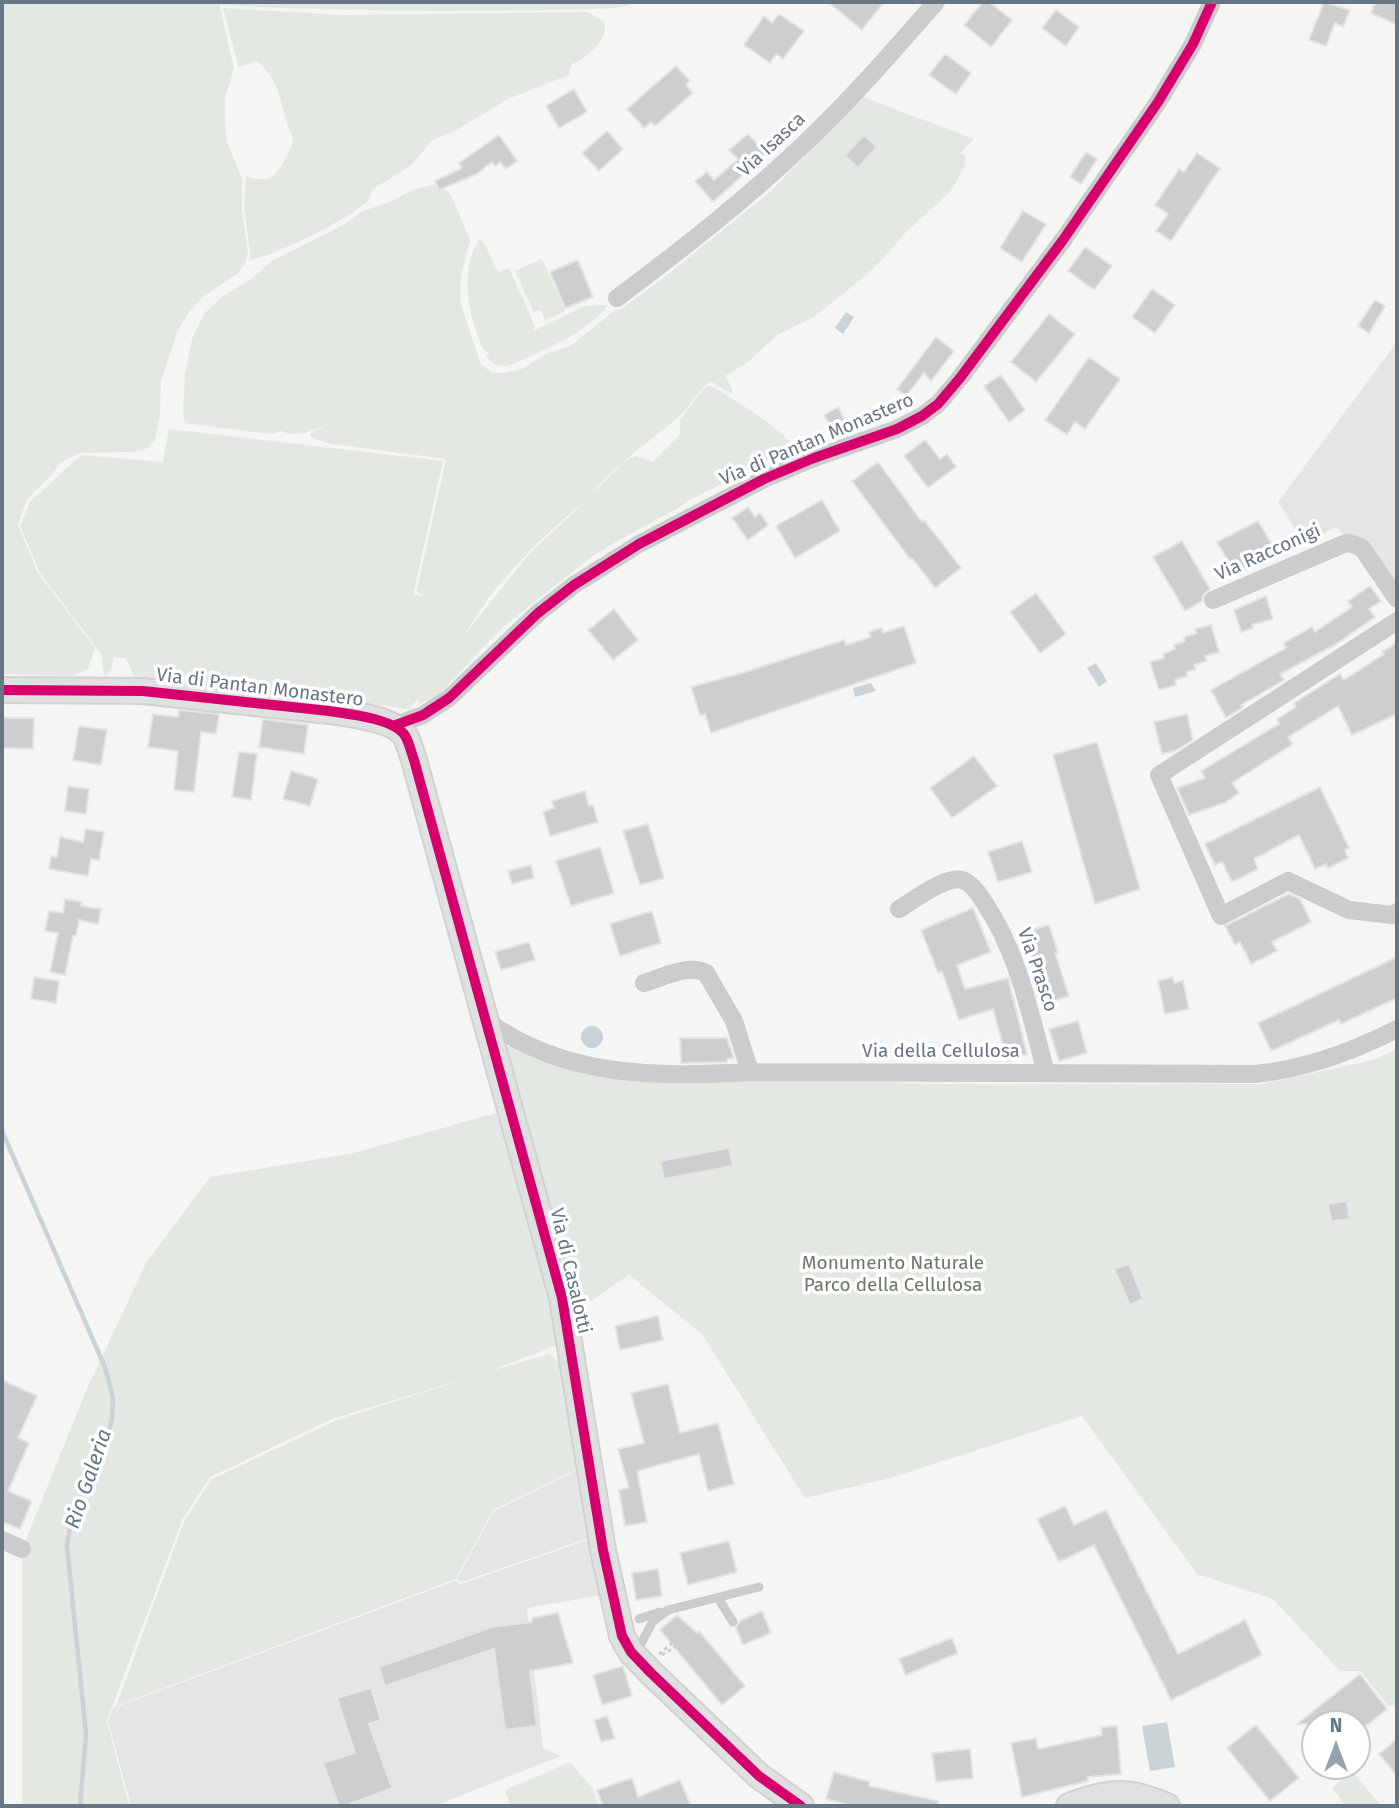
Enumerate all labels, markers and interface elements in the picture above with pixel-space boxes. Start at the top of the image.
street label: Via Isasca [734,108,810,182]
street label: Via di Pantan Monastero [717,389,917,491]
street label: Via Racconigi [1212,520,1324,586]
street label: Via di Pantan Monastero [155,664,365,712]
street label: Via Prasco [1012,925,1062,1015]
street label: Via della Cellulosa [862,1041,1020,1063]
street label: Via di Casalotti [544,1206,596,1336]
park label: Monumento Naturale Parco della Cellulosa [802,1253,984,1297]
water label: Rio Galeria [60,1426,118,1532]
north arrow [1301,1710,1371,1780]
text: N [1330,1714,1342,1737]

